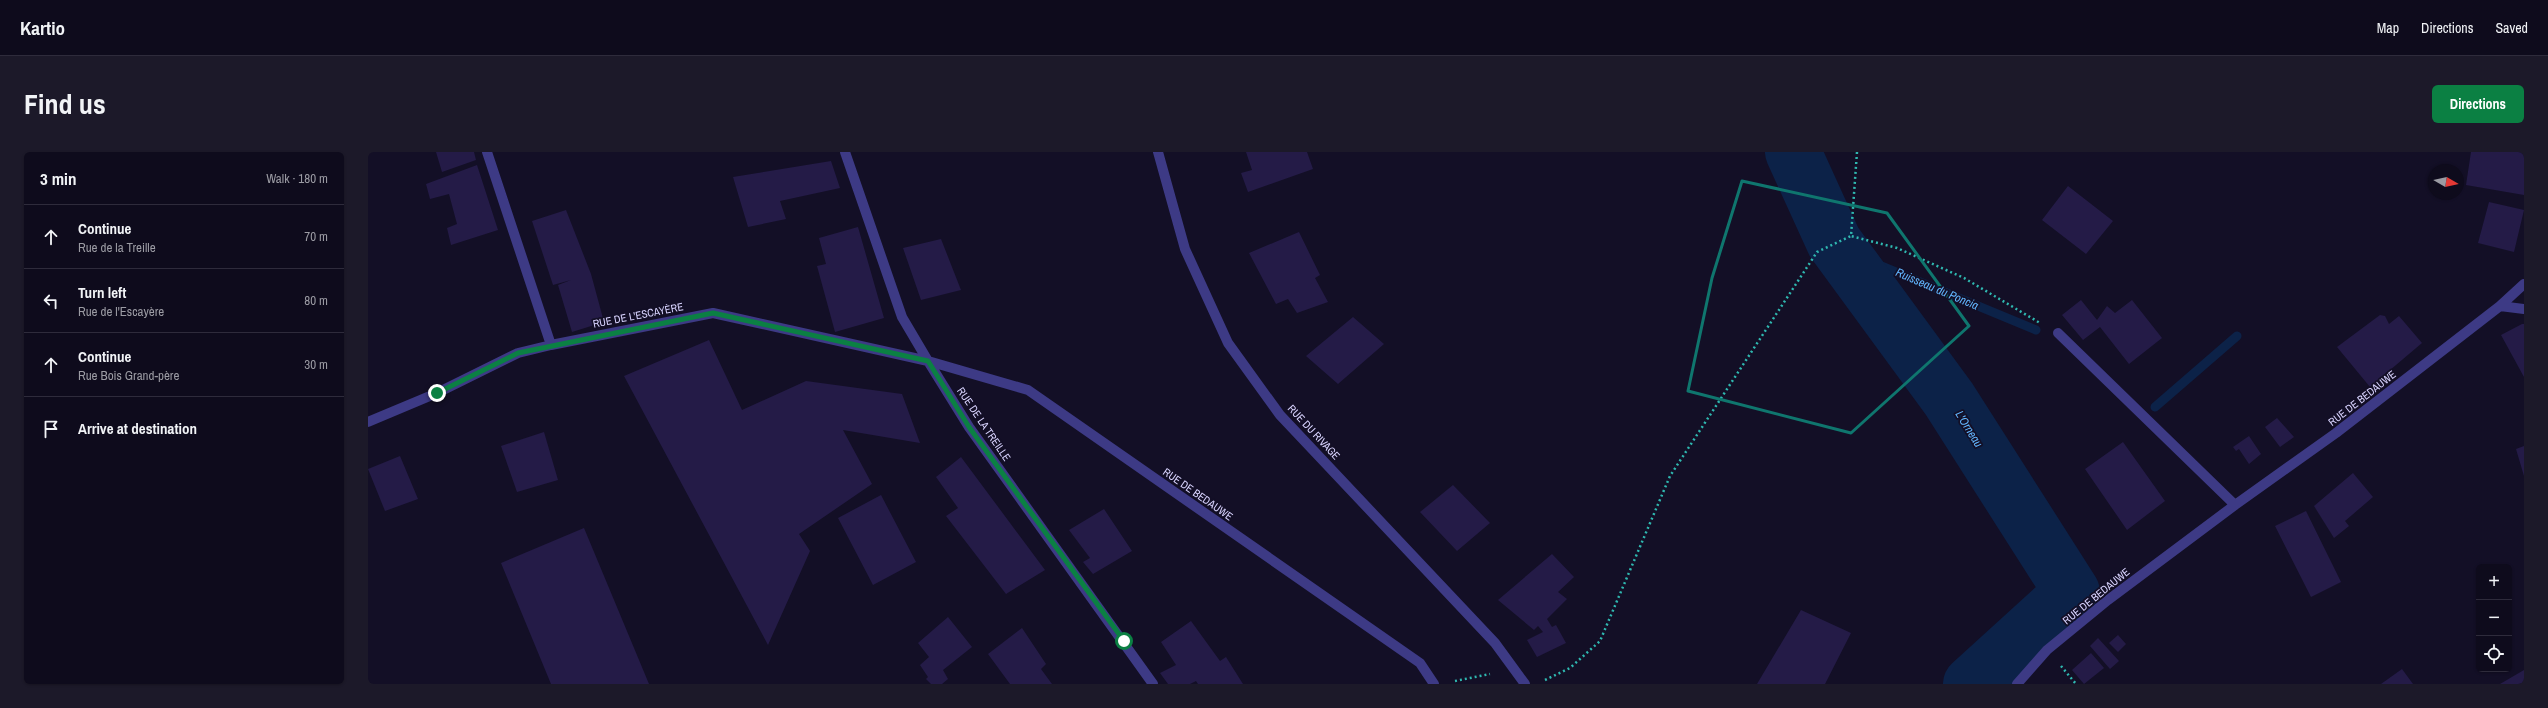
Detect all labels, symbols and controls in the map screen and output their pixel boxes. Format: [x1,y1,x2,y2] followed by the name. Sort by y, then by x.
[20,15,65,41] text: Kartio
[2377,19,2399,37] text: Map
[2421,19,2473,37] text: Directions
[2495,19,2528,37] text: Saved
[24,85,106,123] text: Find us
[2432,85,2524,123] button: Directions
[2428,164,2464,200] north arrow
[40,167,76,190] text: 3 min
[266,170,328,187] text: Walk · 180 m
[78,218,131,239] text: Continue
[40,226,62,248] icon: ahead
[304,228,328,245] text: 70 m
[78,239,156,256] text: Rue de la Treille
[1893,264,1981,314] water label: Ruisseau du Poncia
[78,282,126,303] text: Turn left
[40,290,62,312] icon: left
[304,292,328,309] text: 80 m
[592,299,684,331] street label: RUE DE L'ESCAYÈRE
[78,303,164,320] text: Rue de l'Escayère
[78,346,131,367] text: Continue
[40,354,62,376] icon: ahead
[304,356,328,373] text: 30 m
[78,367,179,384] text: Rue Bois Grand-père
[2325,367,2399,429] street label: RUE DE BEDAUWE
[428,384,446,402] route end
[954,384,1014,464] street label: RUE DE LA TREILLE
[1285,401,1343,463] street label: RUE DU RIVAGE
[1952,408,1987,451] water label: L'Orneau
[40,418,62,440] icon: arrive
[78,418,197,439] text: Arrive at destination
[1160,465,1236,523] street label: RUE DE BEDAUWE
[2476,564,2512,672] map controls
[2476,564,2512,600] button: +
[2060,565,2132,627] street label: RUE DE BEDAUWE
[2476,600,2512,636] button: −
[1115,632,1133,650] route start
[2476,636,2512,672] button: locate

